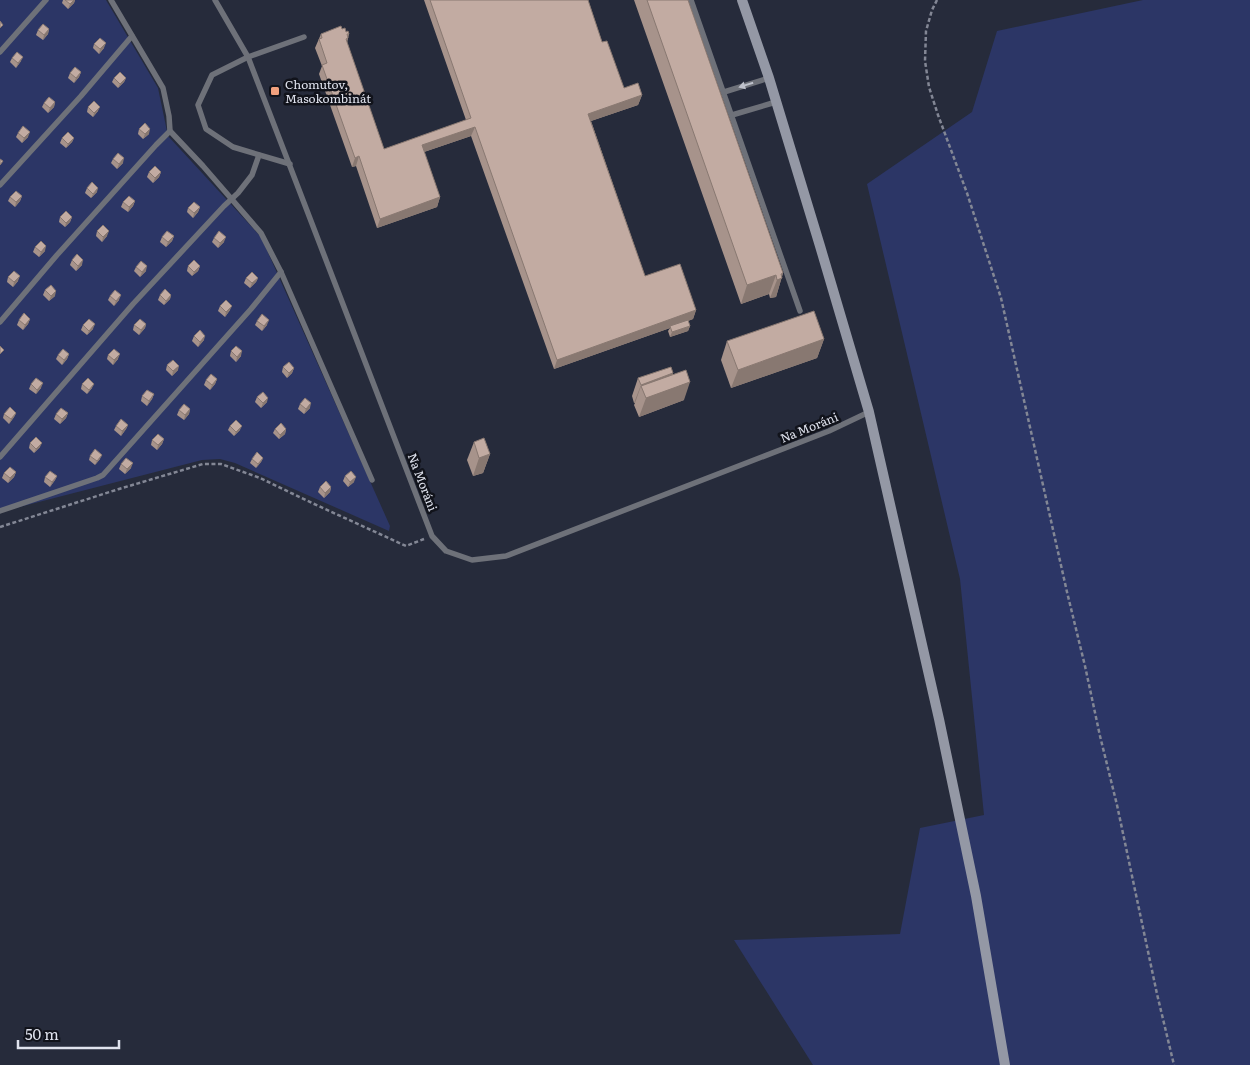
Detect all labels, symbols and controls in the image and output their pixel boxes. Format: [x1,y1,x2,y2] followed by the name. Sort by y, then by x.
[285,75,371,107] place label: Chomutov, Masokombinát
[739,82,754,90] one-way arrow
[269,85,281,97] marker: Chomutov, Masokombinát
[777,407,841,447] street label: Na Moráni
[404,450,442,514] street label: Na Moráni
[18,1018,119,1050] scale bar
[25,1022,59,1045] text: 50 m

